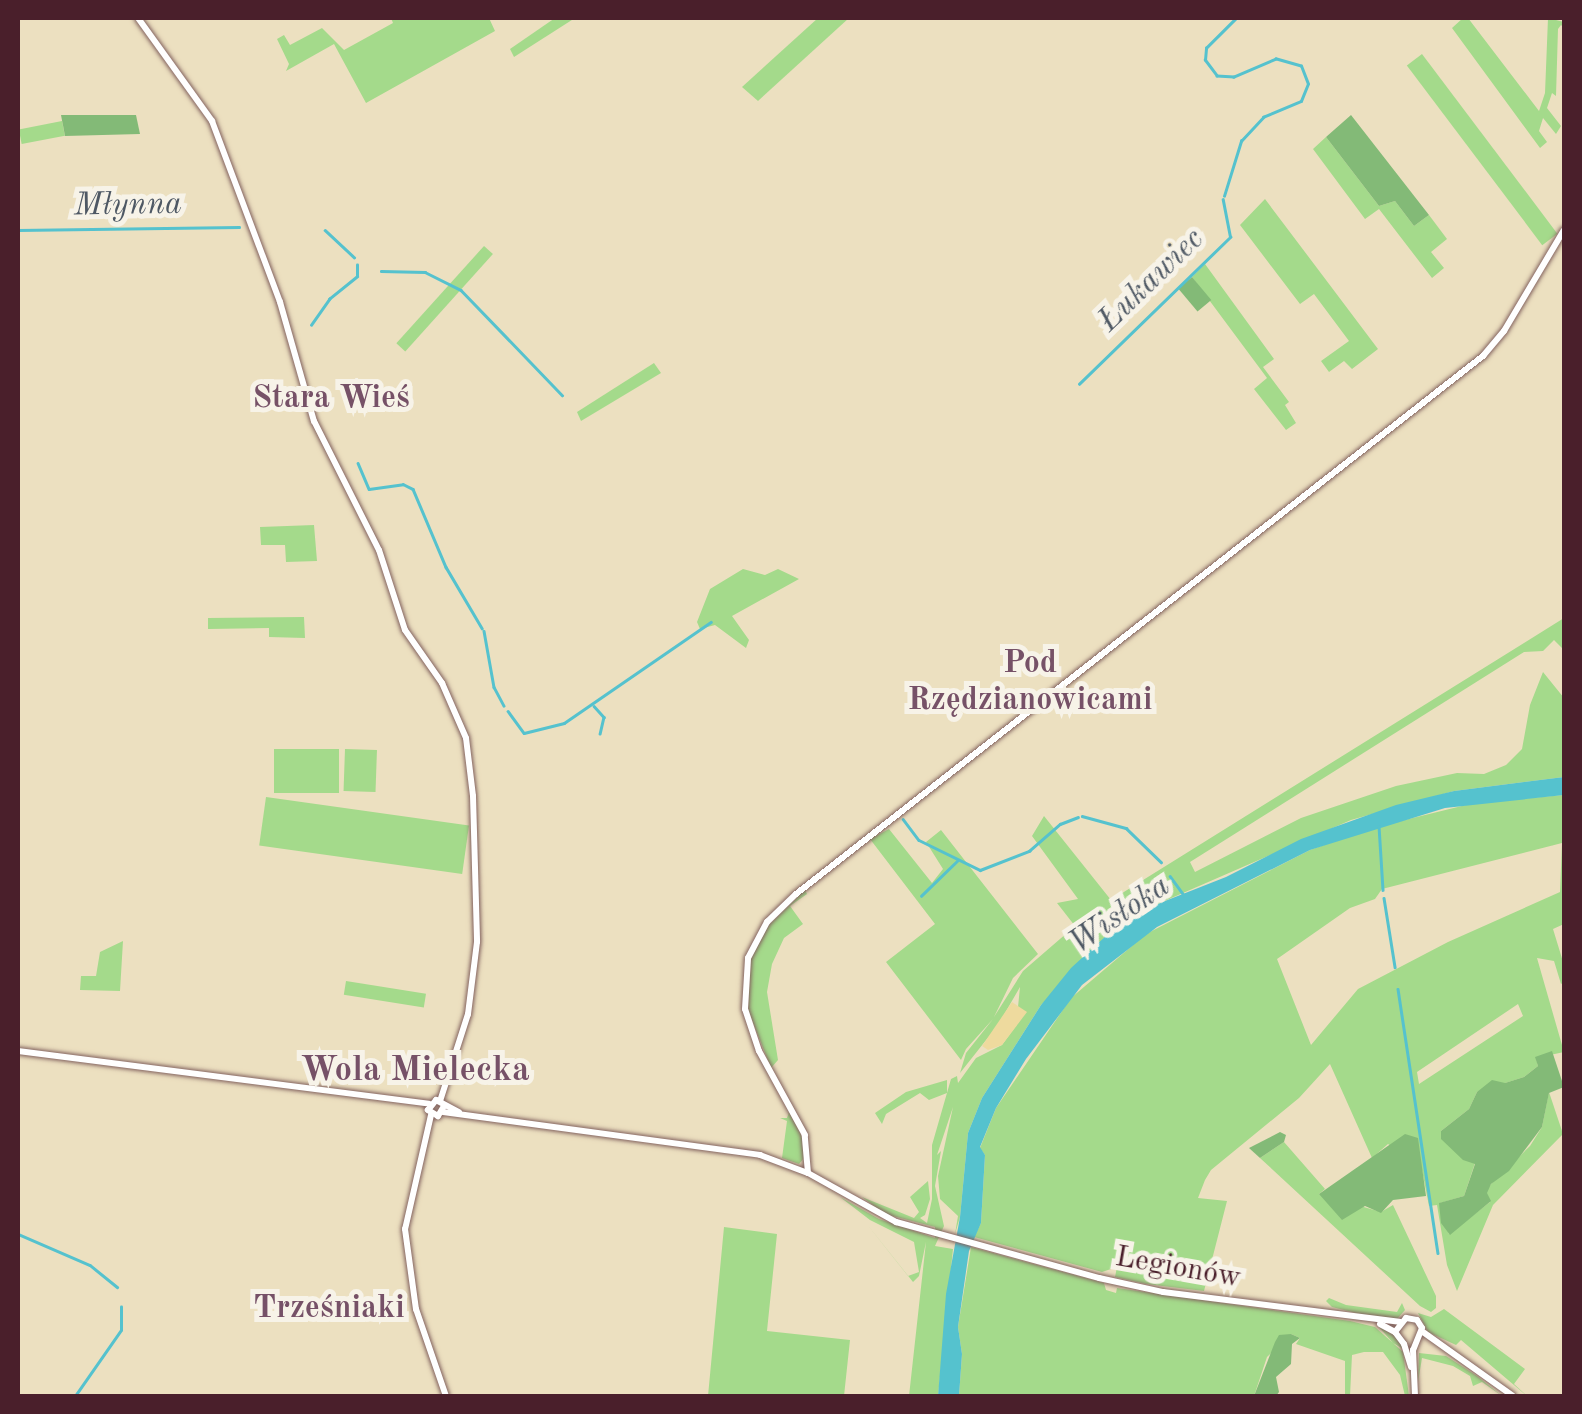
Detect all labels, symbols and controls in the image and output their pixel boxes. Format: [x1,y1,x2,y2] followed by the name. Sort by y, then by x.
[74,186,182,226] water label: Młynna
[1091,221,1213,341] water label: Łukawiec
[252,380,410,418] district label: Stara Wieś
[908,646,1152,721] district label: Pod Rzędzianowicami
[1062,868,1178,964] water label: Wisłoka
[300,1050,530,1092] district label: Wola Mielecka
[1112,1239,1244,1297] street label: Legionów
[253,1290,405,1328] district label: Trześniaki

